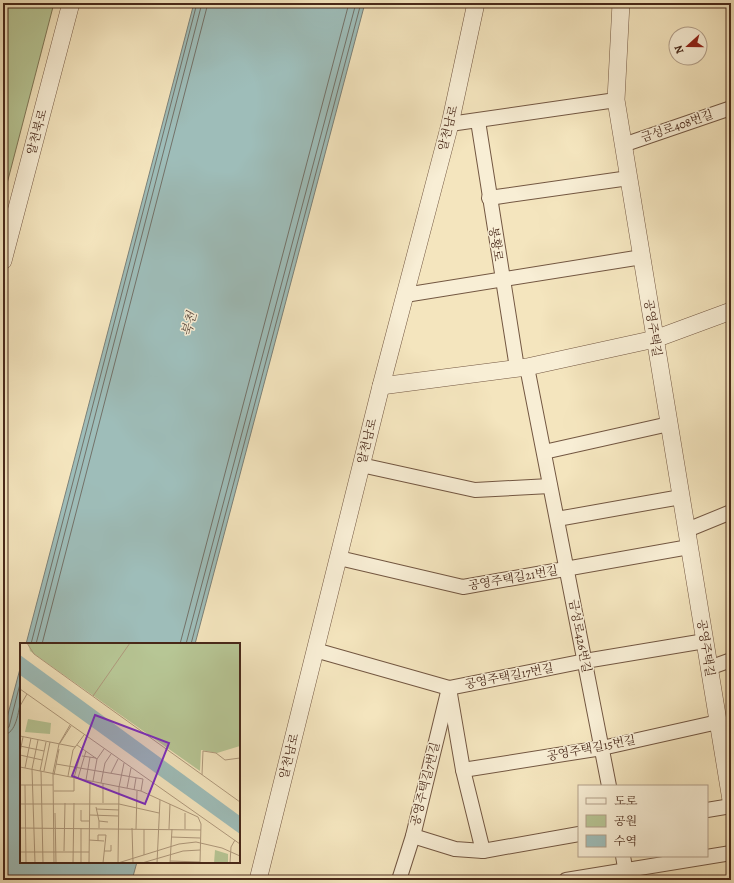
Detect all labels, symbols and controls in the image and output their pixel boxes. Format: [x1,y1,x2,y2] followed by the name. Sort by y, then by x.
[668,26,708,66] north arrow
[671,43,688,56] text: N
[435,103,461,152] street label: 알천남로
[639,106,715,146] street label: 금성로408번길
[23,107,51,156] street label: 알천북로
[485,226,507,263] street label: 봉황로
[641,298,665,358] street label: 공영주택길
[178,308,201,338] water label: 북천
[354,416,380,465] street label: 알천남로
[467,562,559,594] street label: 공영주택길21번길
[565,598,595,674] street label: 금성로426번길
[694,618,718,678] street label: 공영주택길
[20,643,240,863] inset map
[463,660,555,692] street label: 공영주택길17번길
[276,731,302,780] street label: 알천남로
[545,732,637,764] street label: 공영주택길15번길
[407,740,443,828] street label: 공영주택길7번길
[578,785,708,857] legend
[614,793,638,809] text: 도로
[614,813,637,829] text: 공원
[614,833,637,849] text: 수역

